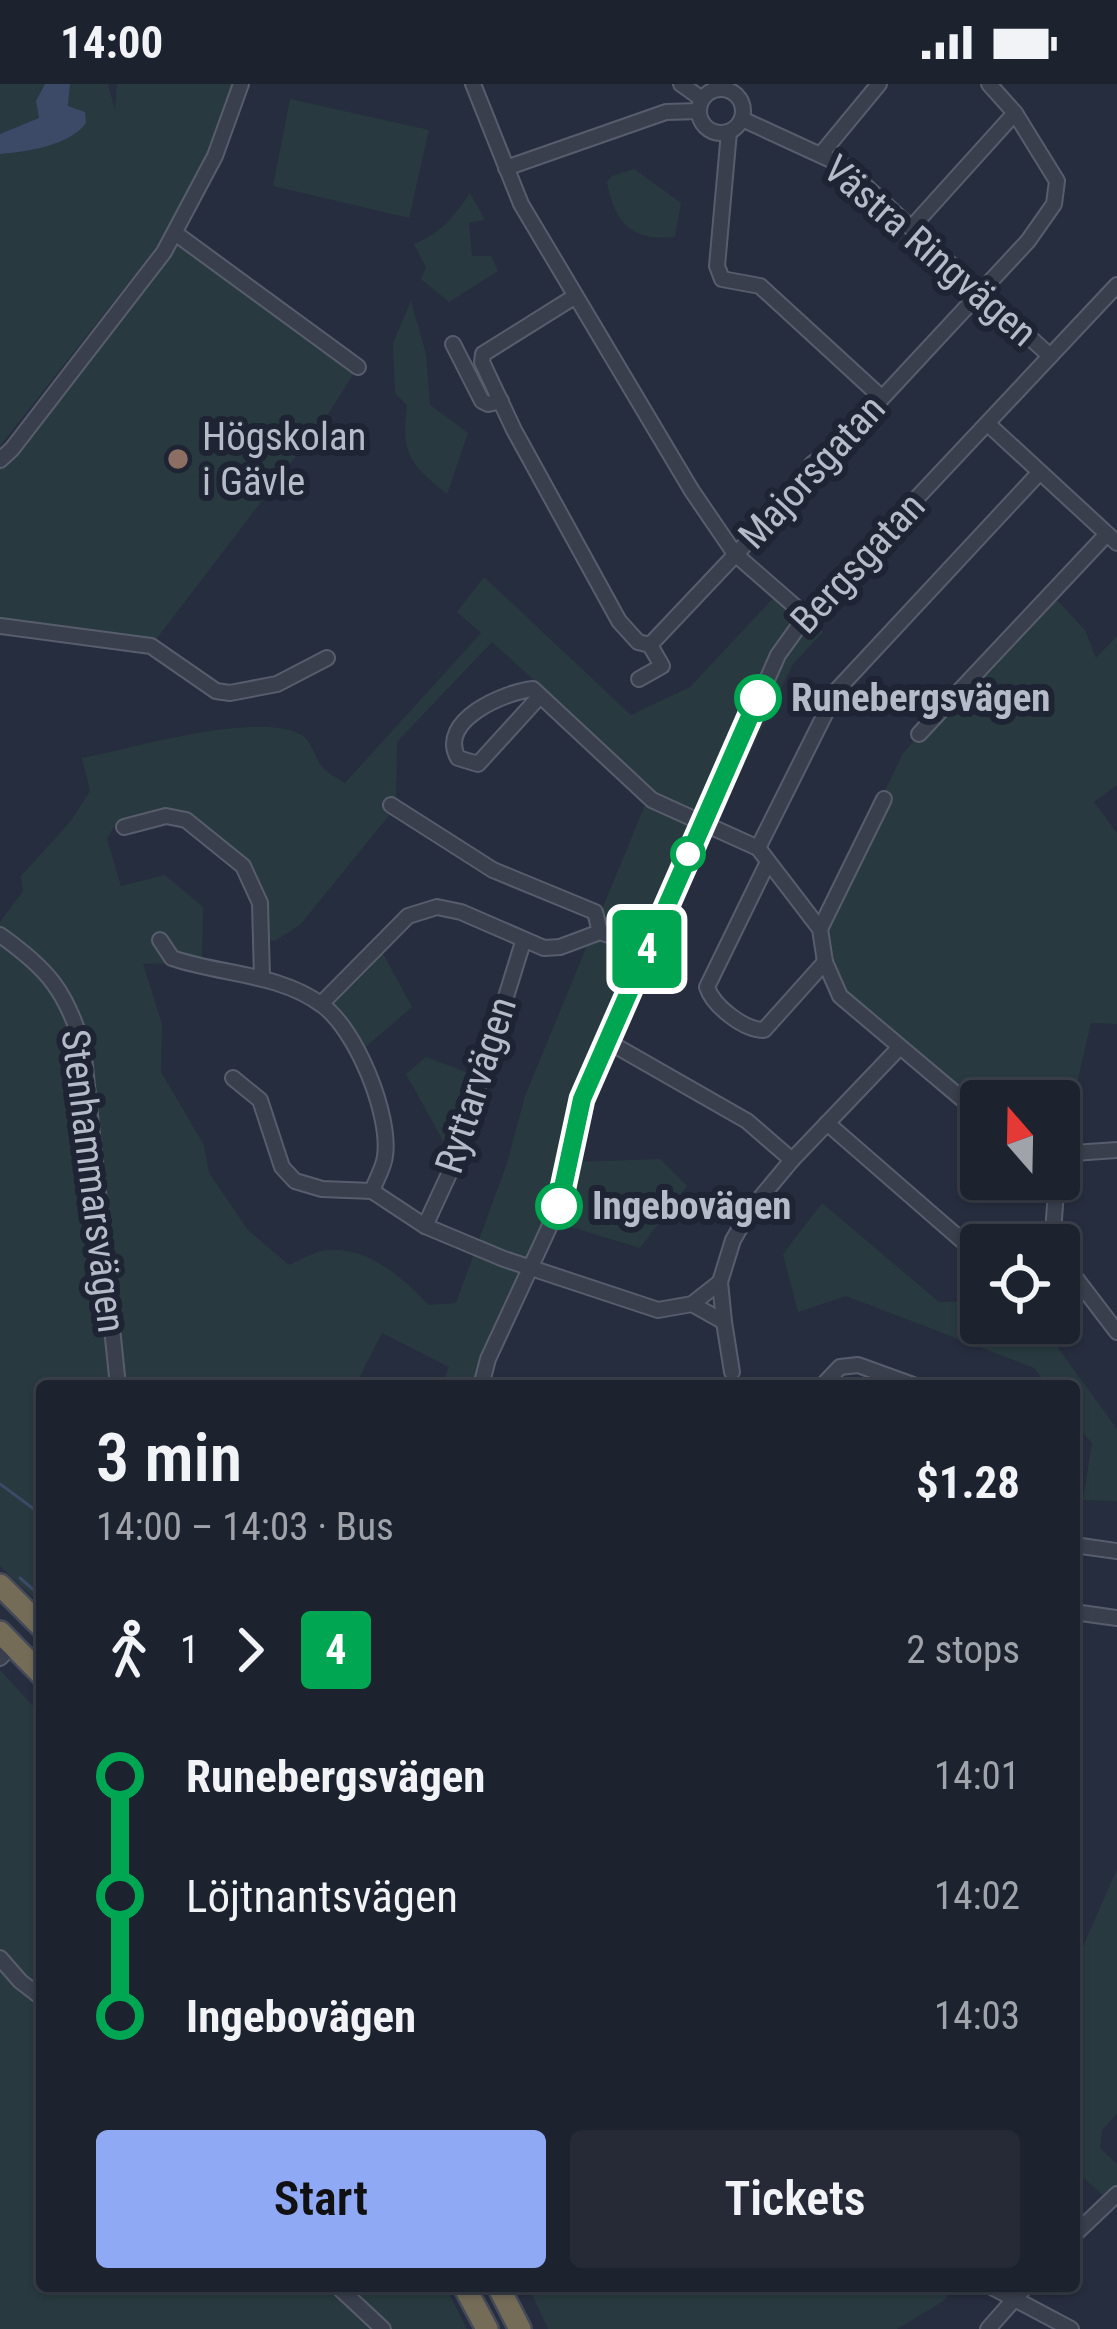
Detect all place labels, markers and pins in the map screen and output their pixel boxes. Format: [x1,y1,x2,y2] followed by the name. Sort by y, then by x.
[202,414,366,505] place label: Högskolan i Gävle
[165,446,191,472] marker: Högskolan i Gävle
[791,675,1051,721] place label: Runebergsvägen
[736,676,780,720] marker: Runebergsvägen
[672,838,704,870] unlabelled marker
[592,1183,792,1229] place label: Ingebovägen
[537,1184,581,1228] marker: Ingebovägen

